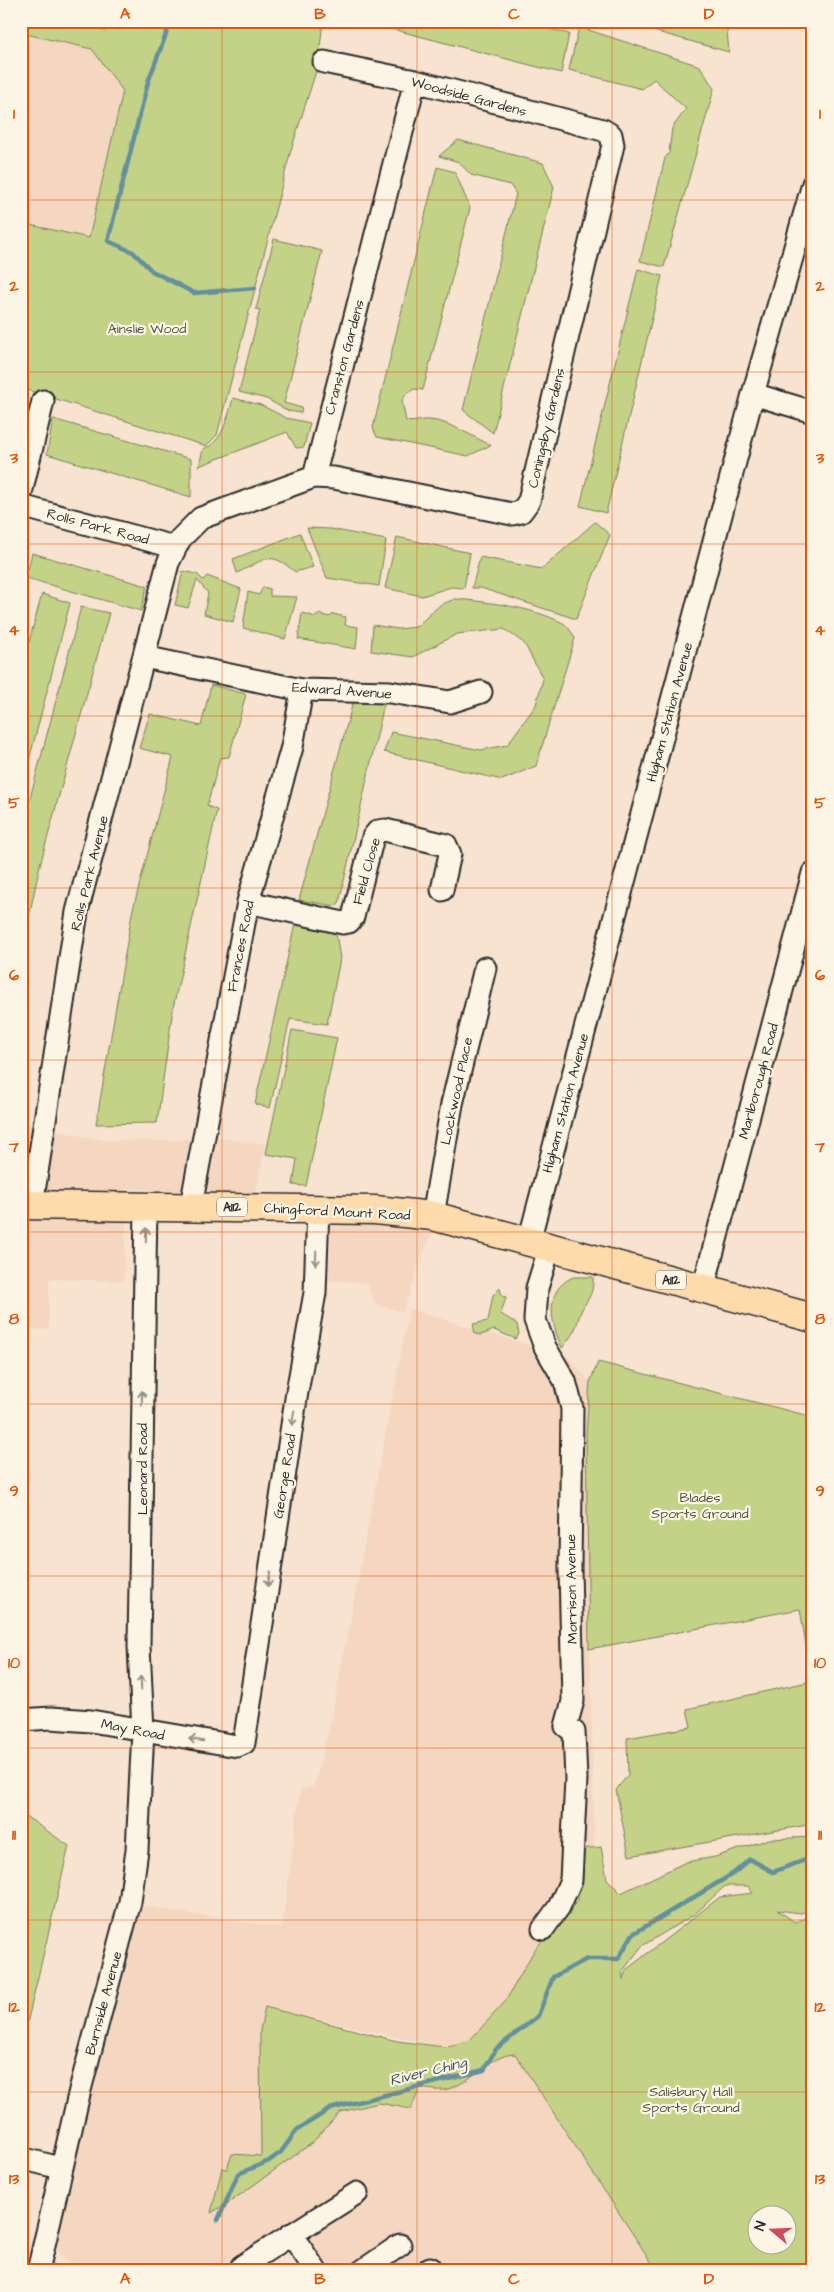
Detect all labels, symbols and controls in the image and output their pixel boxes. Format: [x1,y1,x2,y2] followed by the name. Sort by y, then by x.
[120,3,131,25] text: A
[314,3,326,25] text: B
[508,3,520,25] text: C
[704,3,715,25] text: D
[409,72,529,122] street label: Woodside Gardens
[13,103,16,125] text: 1
[819,103,822,125] text: 1
[8,275,19,297] text: 2
[814,275,825,297] text: 2
[320,298,370,417] street label: Cranston Gardens
[108,319,186,339] park label: Ainslie Wood
[523,366,571,490] street label: Coningsby Gardens
[9,447,19,469] text: 3
[815,447,825,469] text: 3
[44,504,151,550] street label: Rolls Park Road
[9,619,20,641] text: 4
[815,619,826,641] text: 4
[642,640,698,784] street label: Higham Station Avenue
[291,678,393,704] street label: Edward Avenue
[8,792,20,814] text: 5
[814,792,826,814] text: 5
[66,813,114,933] street label: Rolls Park Avenue
[348,835,386,907] street label: Field Close
[222,899,260,994] street label: Frances Road
[9,964,19,986] text: 6
[815,964,825,986] text: 6
[734,1021,784,1141] street label: Marlborough Road
[538,1031,594,1175] street label: Higham Station Avenue
[436,1035,478,1147] street label: Lockwood Place
[8,1136,19,1158] text: 7
[814,1136,825,1158] text: 7
[217,1198,247,1216] road number: A112
[263,1198,411,1226] street label: Chingford Mount Road
[141,1228,150,1244] one-way arrow
[312,1249,321,1265] one-way arrow
[656,1270,686,1290] road number: A112
[9,1308,20,1330] text: 8
[815,1308,826,1330] text: 8
[137,1390,147,1406] one-way arrow
[288,1410,298,1426] one-way arrow
[133,1423,153,1515] street label: Leonard Road
[268,1432,302,1520] street label: George Road
[9,1480,19,1502] text: 9
[815,1480,825,1502] text: 9
[651,1488,749,1524] park label: Blades Sports Ground
[561,1533,583,1644] street label: Morrison Avenue
[263,1571,273,1587] one-way arrow
[8,1652,20,1674] text: 10
[814,1652,826,1674] text: 10
[136,1675,145,1691] one-way arrow
[99,1714,166,1746] street label: May Road
[188,1734,204,1744] one-way arrow
[12,1824,17,1846] text: 11
[818,1824,823,1846] text: 11
[80,1949,128,2057] street label: Burnside Avenue
[8,1996,20,2018] text: 12
[814,1996,826,2018] text: 12
[387,2051,470,2092] water label: River Ching
[642,2082,740,2118] park label: Salisbury Hall Sports Ground
[9,2168,20,2190] text: 13
[815,2168,826,2190] text: 13
[746,2204,796,2254] north arrow
[750,2218,772,2234] text: N
[120,2268,131,2290] text: A
[314,2268,326,2290] text: B
[508,2268,520,2290] text: C
[704,2268,715,2290] text: D

